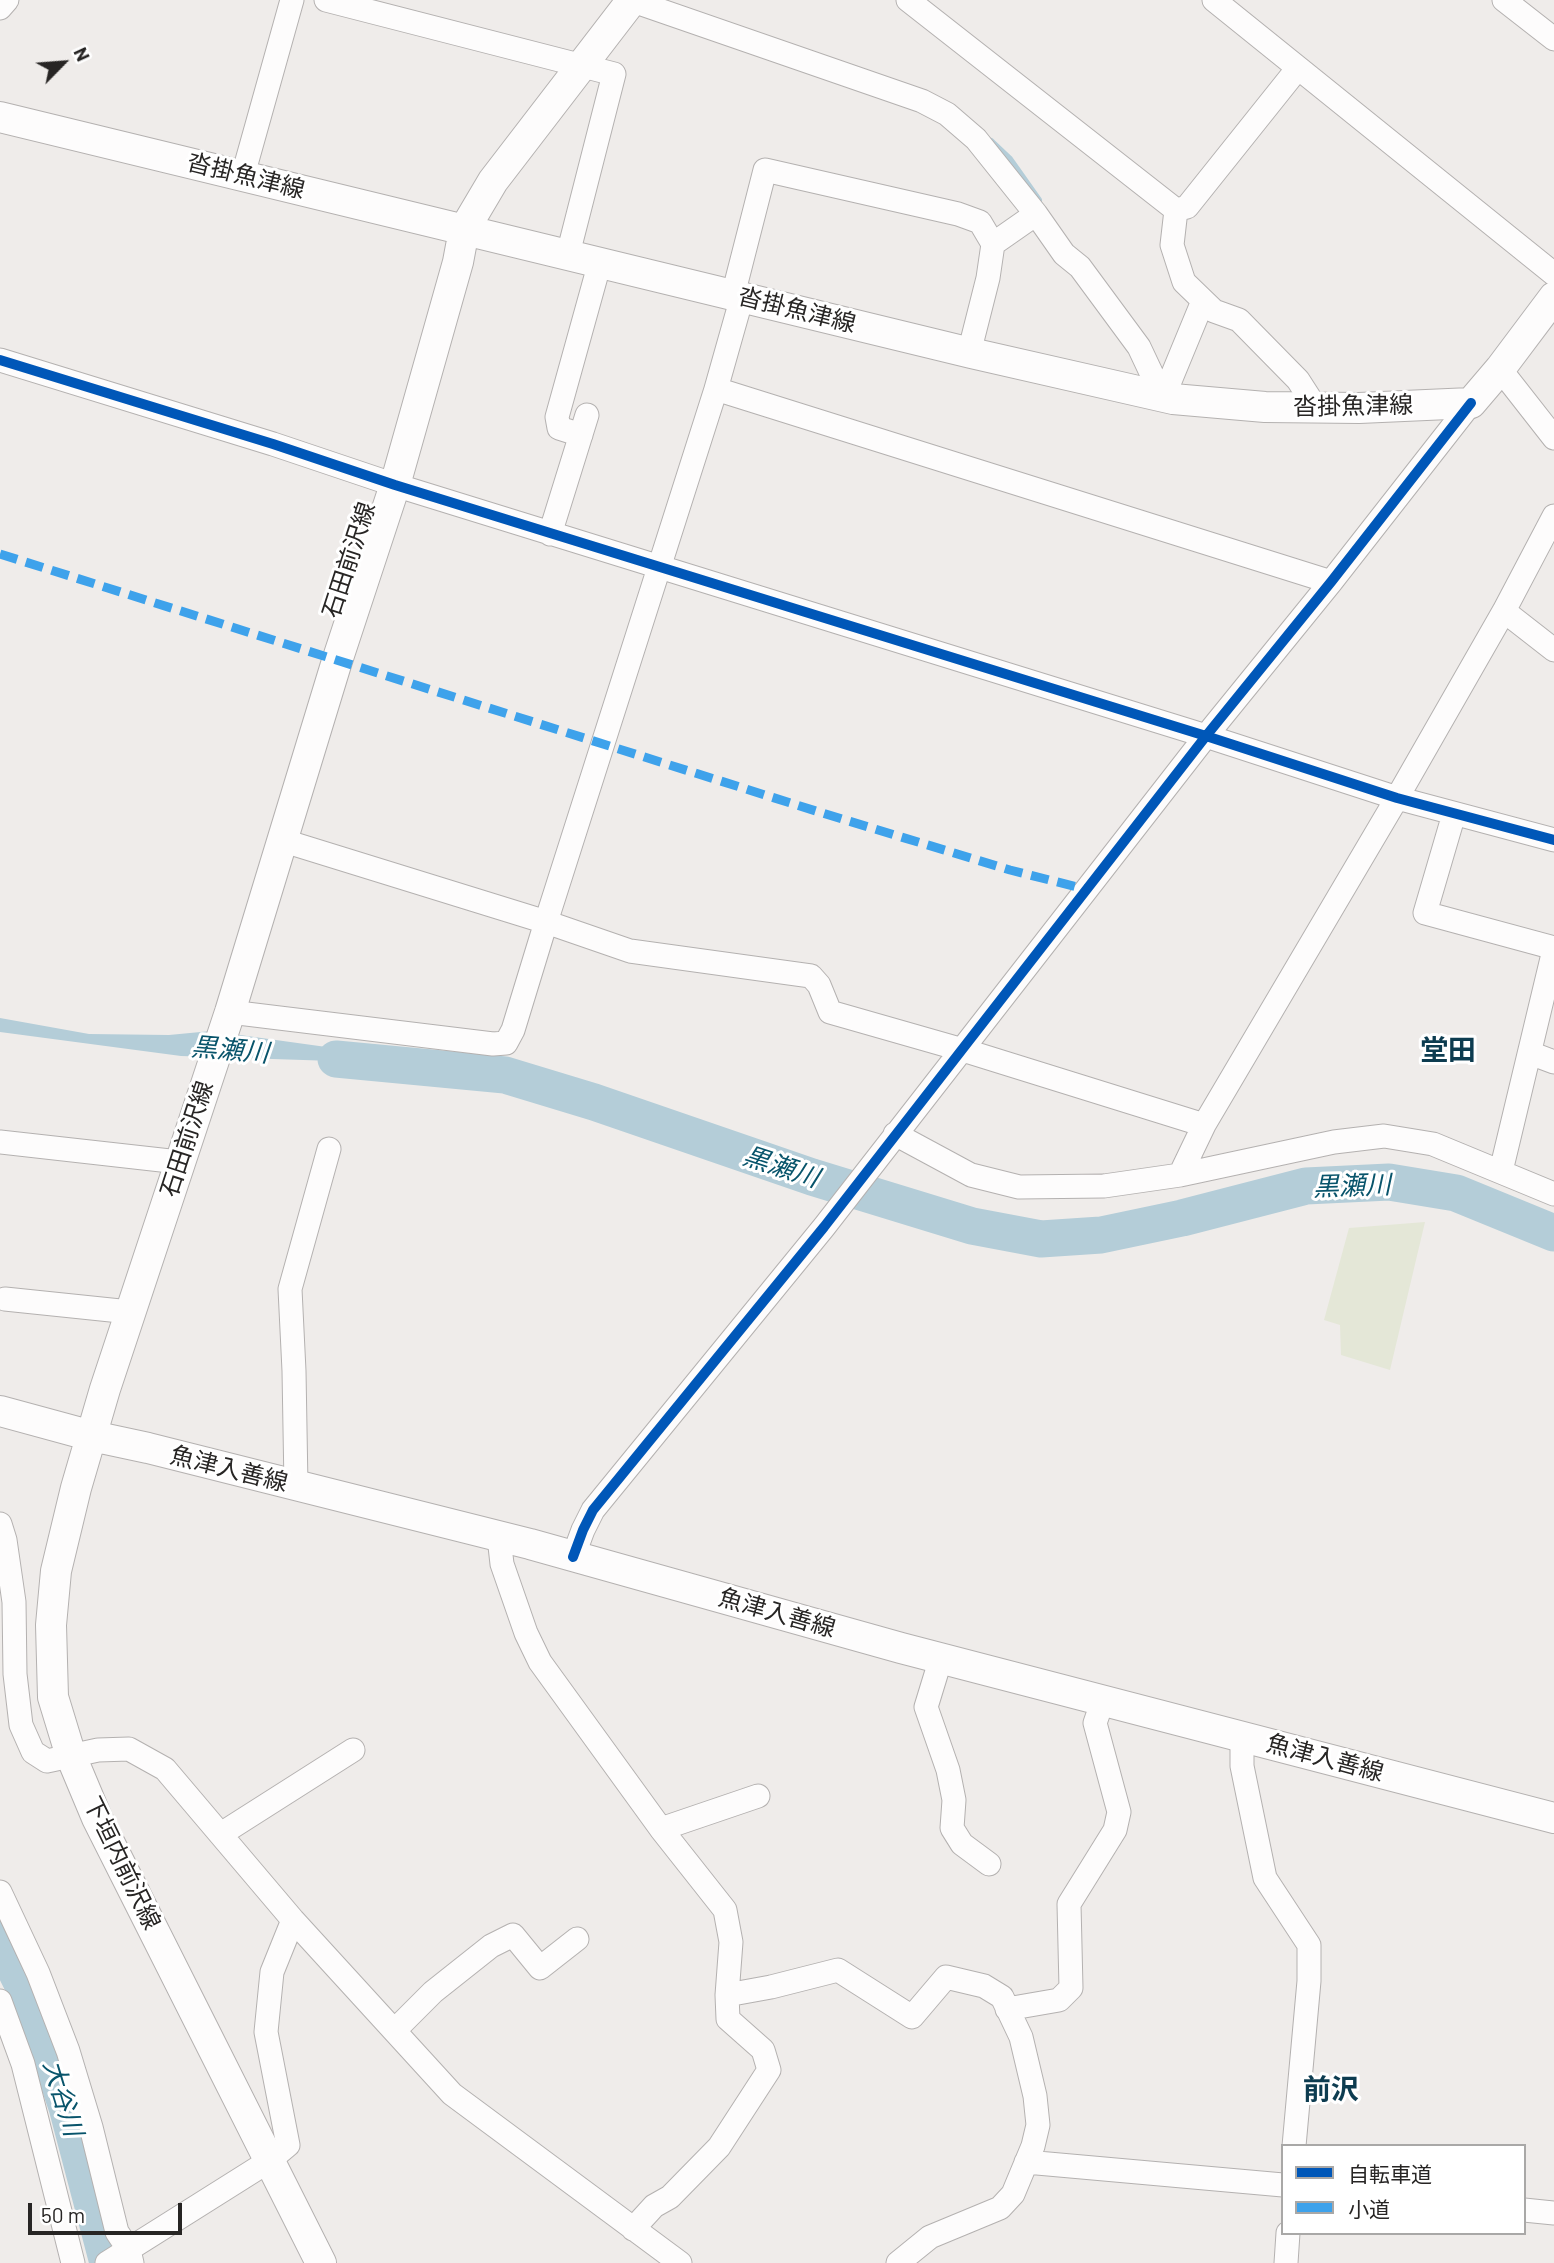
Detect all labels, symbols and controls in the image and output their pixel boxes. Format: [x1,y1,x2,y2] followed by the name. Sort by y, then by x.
[28,28,98,98] north arrow
[69,43,96,64] text: N
[184,148,308,204] street label: 沓掛魚津線
[735,282,859,338] street label: 沓掛魚津線
[1293,391,1413,421] street label: 沓掛魚津線
[317,498,381,622] street label: 石田前沢線
[190,1031,270,1069] water label: 黒瀬川
[1420,1034,1476,1068] district label: 堂田
[155,1077,219,1201] street label: 石田前沢線
[739,1140,823,1194] water label: 黒瀬川
[1312,1169,1392,1203] water label: 黒瀬川
[167,1441,291,1497] street label: 魚津入善線
[715,1583,839,1643] street label: 魚津入善線
[1263,1729,1387,1787] street label: 魚津入善線
[77,1792,167,1934] street label: 下垣内前沢線
[37,2056,89,2140] water label: 大谷川
[1303,2073,1359,2107] district label: 前沢
[1281,2144,1526,2235] legend
[1348,2161,1432,2186] text: 自転車道
[32,2190,186,2234] scale bar
[1348,2196,1390,2221] text: 小道
[41,2202,85,2227] text: 50 m

